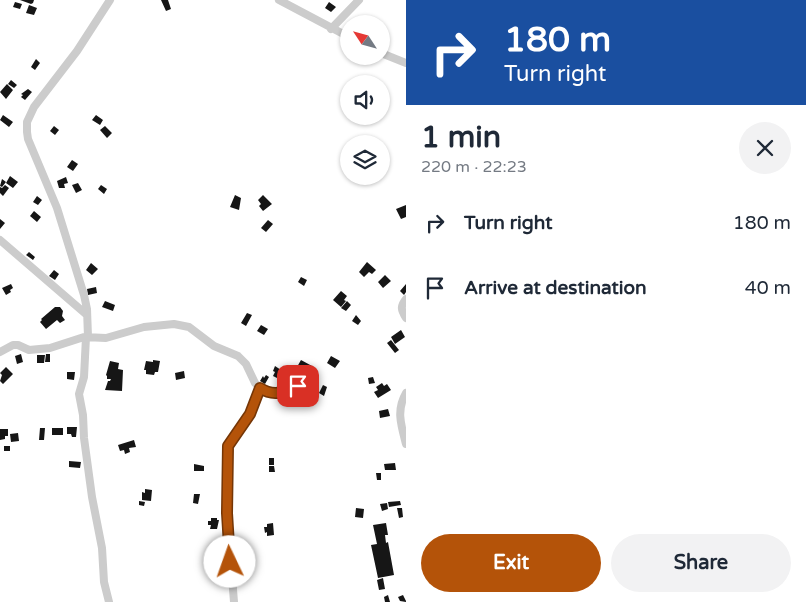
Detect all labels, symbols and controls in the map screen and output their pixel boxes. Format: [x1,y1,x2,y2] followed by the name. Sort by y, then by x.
[340,15,390,65] north arrow
[340,15,390,185] map controls
[504,19,611,61] text: 180 m
[421,20,486,85] icon: right
[504,61,606,87] text: Turn right
[340,75,390,125] button: sound
[421,119,501,156] text: 1 min
[739,122,791,174] button: close
[340,135,390,185] button: layers
[421,157,527,177] text: 220 m · 22:23
[421,209,449,237] icon: right
[464,212,552,234] text: Turn right
[733,212,791,234] text: 180 m
[421,274,449,302] icon: arrive
[464,277,647,299] text: Arrive at destination
[745,277,791,299] text: 40 m
[277,365,319,407] pin
[284,372,312,400] icon: arrive
[421,534,601,592] button: Exit
[611,534,791,592] button: Share
[203,535,255,587] position arrow

